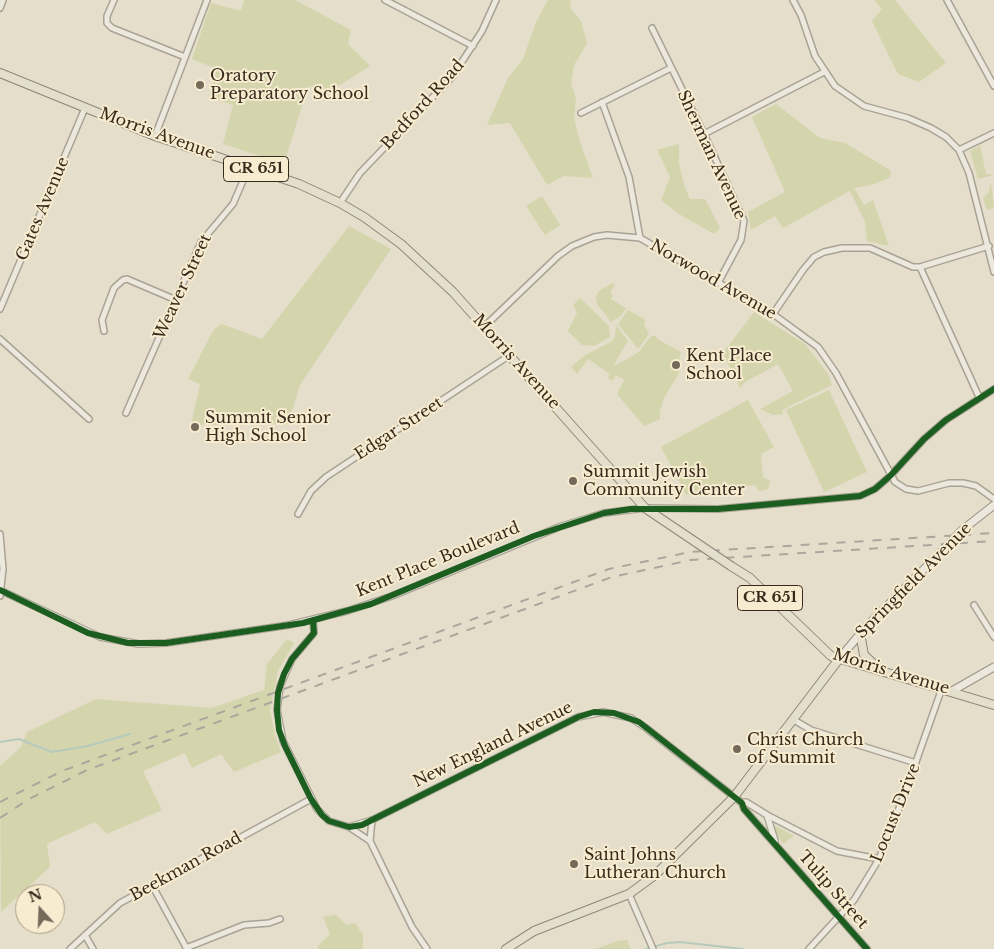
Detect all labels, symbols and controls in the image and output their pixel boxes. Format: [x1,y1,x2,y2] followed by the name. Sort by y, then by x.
[378,56,468,154] street label: Bedford Road
[210,66,369,104] place label: Oratory Preparatory School
[194,79,206,91] marker: Oratory Preparatory School
[673,87,749,223] street label: Sherman Avenue
[97,104,217,164] street label: Morris Avenue
[13,154,73,264] street label: Gates Avenue
[224,156,288,182] road number: CR 651
[150,231,216,343] street label: Weaver Street
[646,236,780,324] street label: Norwood Avenue
[468,311,564,413] street label: Morris Avenue
[686,346,772,384] place label: Kent Place School
[670,359,682,371] marker: Kent Place School
[351,393,447,465] street label: Edgar Street
[205,408,331,446] place label: Summit Senior High School
[189,421,201,433] marker: Summit Senior High School
[583,462,745,500] place label: Summit Jewish Community Center
[567,475,579,487] marker: Summit Jewish Community Center
[353,518,523,602] street label: Kent Place Boulevard
[852,519,976,643] street label: Springfield Avenue
[738,586,802,610] road number: CR 651
[830,645,952,699] street label: Morris Avenue
[410,698,576,792] street label: New England Avenue
[747,730,863,768] place label: Christ Church of Summit
[731,743,743,755] marker: Christ Church of Summit
[867,761,925,865] street label: Locust Drive
[127,828,245,906] street label: Beekman Road
[584,845,726,883] place label: Saint Johns Lutheran Church
[794,847,872,933] street label: Tulip Street
[568,858,580,870] marker: Saint Johns Lutheran Church
[15,884,65,934] north arrow
[26,885,44,907] text: N

